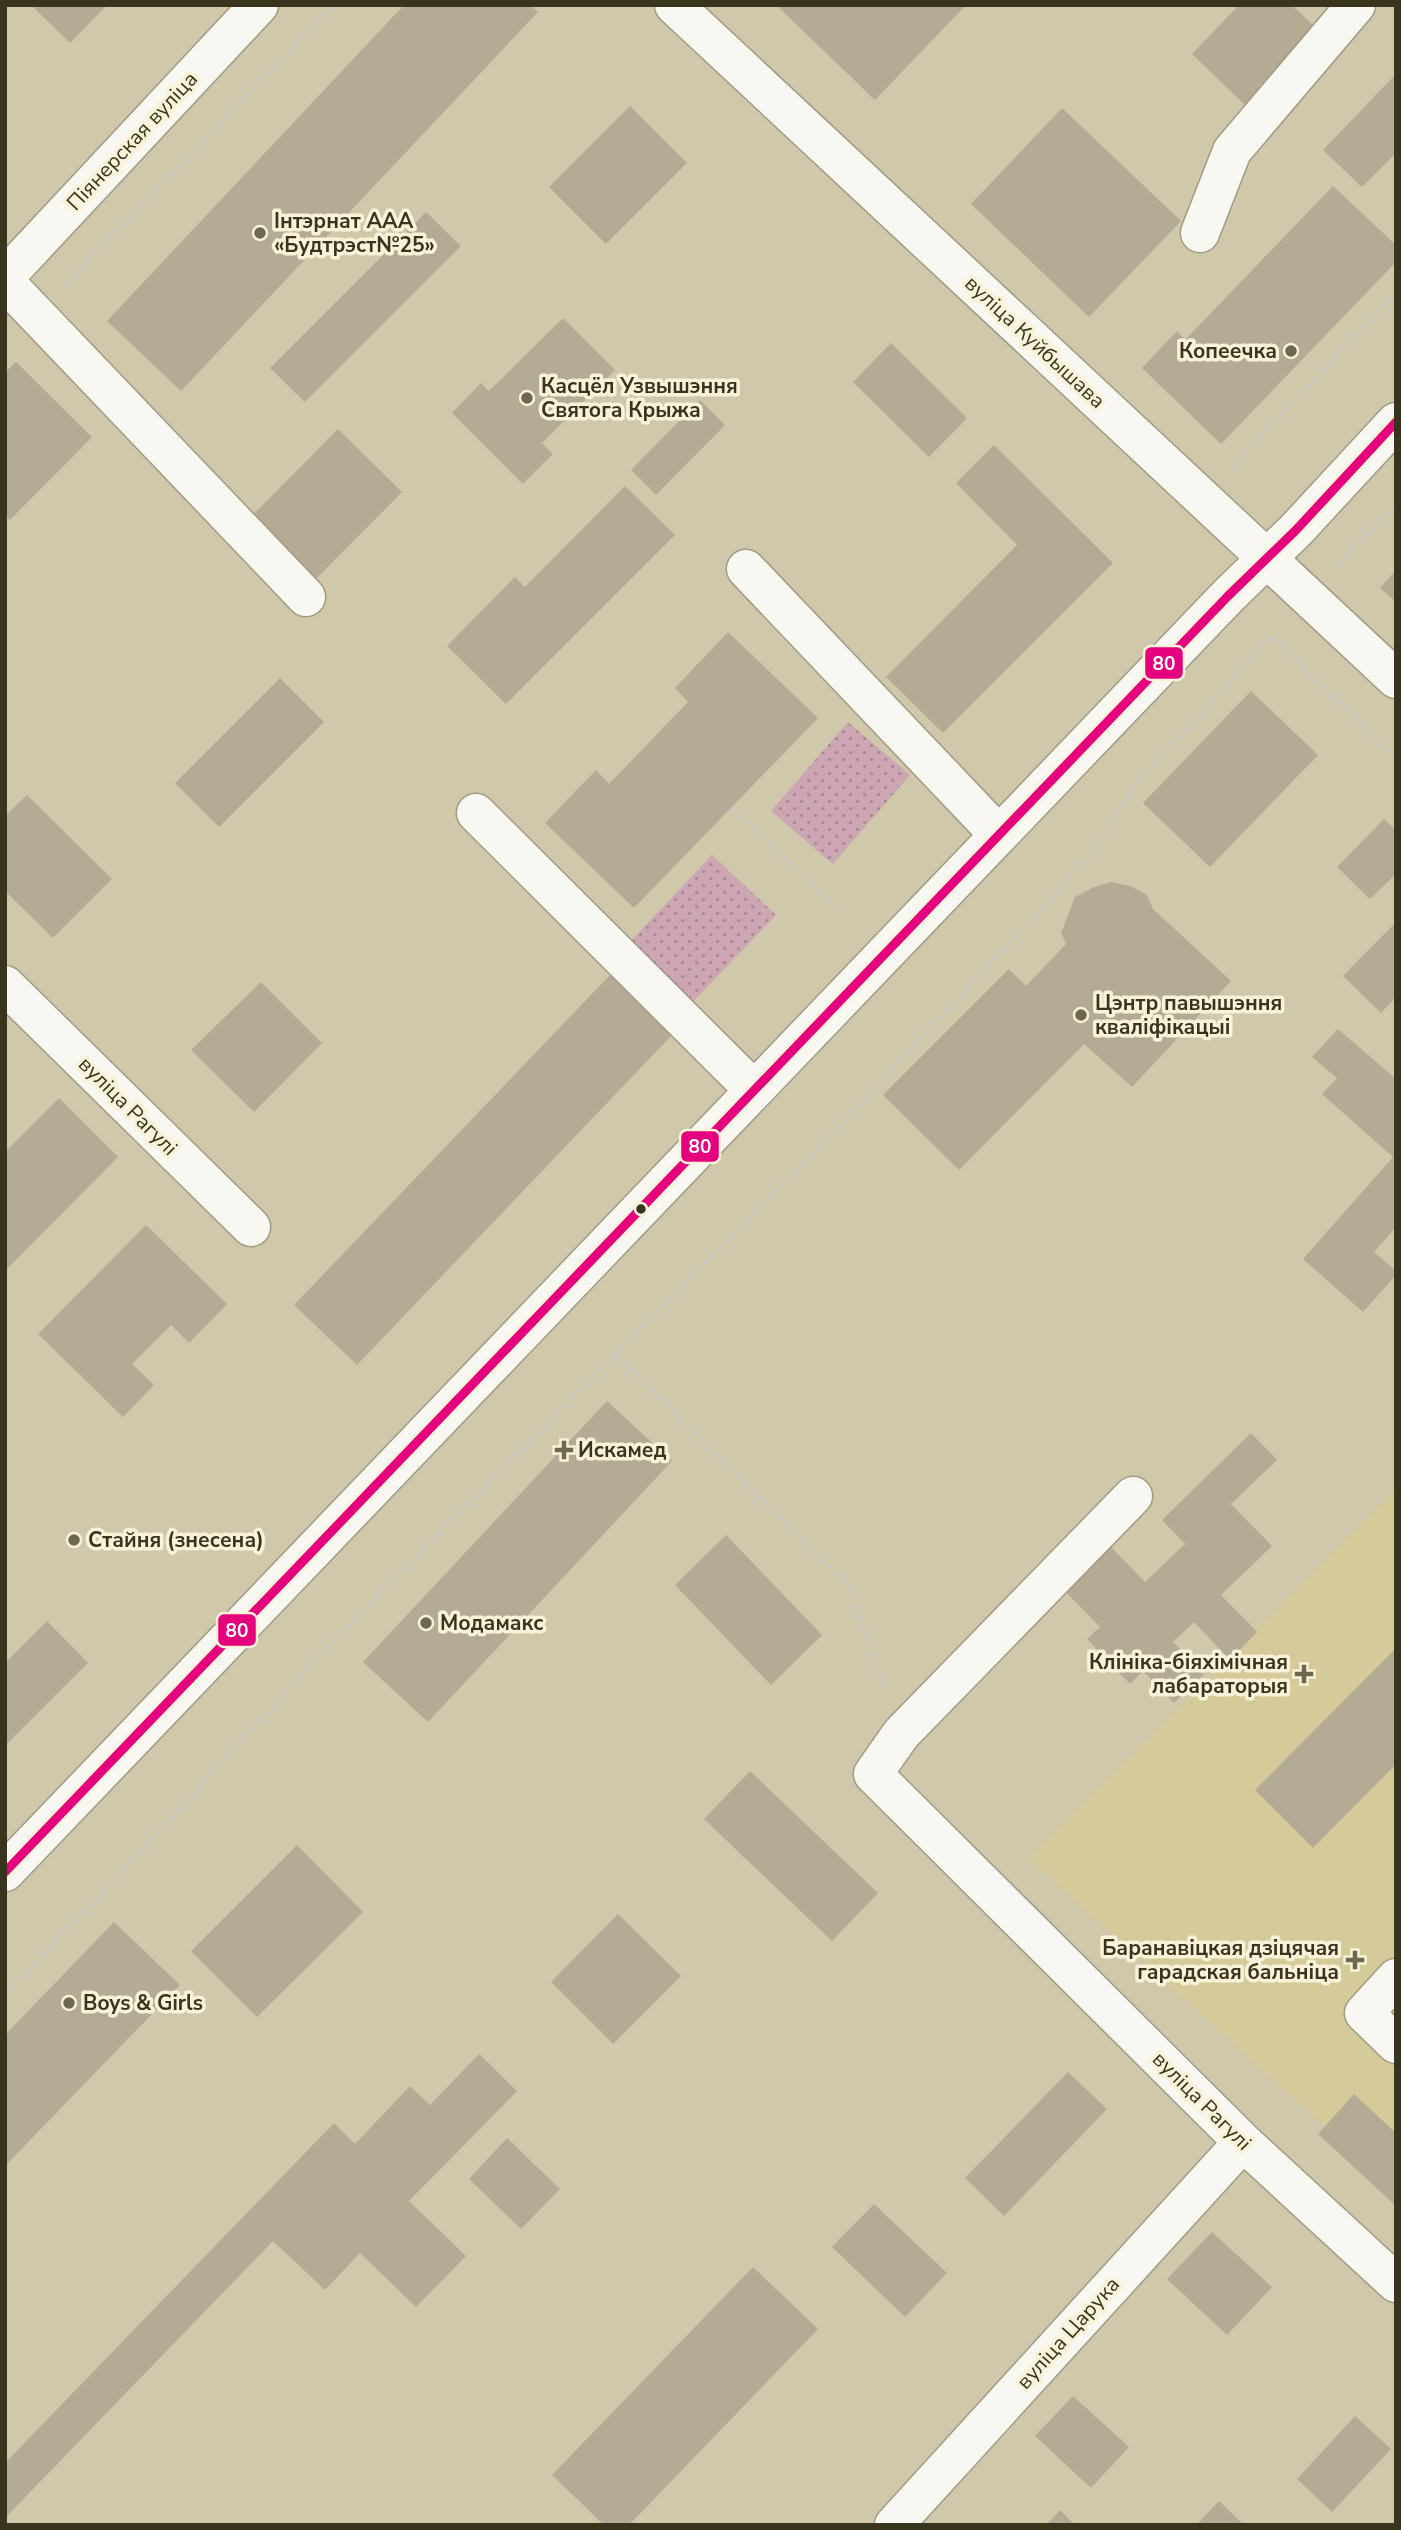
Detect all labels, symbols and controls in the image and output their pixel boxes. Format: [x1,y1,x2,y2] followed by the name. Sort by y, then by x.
[60,66,204,216] street label: Піянерская вуліца
[274,207,435,259] place label: Інтэрнат ААА «Будтрэст№25»
[252,225,268,241] marker: Інтэрнат ААА «Будтрэст№25»
[959,269,1111,415] street label: вуліца Куйбышава
[1179,337,1277,365] place label: Копеечка
[1283,343,1299,359] marker: Копеечка
[541,372,738,424] place label: Касцёл Узвышэння Святога Крыжа
[519,390,535,406] marker: Касцёл Узвышэння Святога Крыжа
[1144,646,1184,680] line badge: 80
[1153,651,1175,677] text: 80
[1095,989,1282,1041] place label: Цэнтр павышэння кваліфікацыі
[1073,1007,1089,1023] marker: Цэнтр павышэння кваліфікацыі
[72,1050,184,1162] street label: вуліца Рагулі
[680,1130,720,1163] line badge: 80
[689,1134,711,1160] text: 80
[634,1202,648,1216] unlabelled marker
[578,1436,666,1464] place label: Искамед
[556,1442,572,1458] marker: Искамед
[88,1526,264,1554] place label: Стайня (знесена)
[66,1532,82,1548] marker: Стайня (знесена)
[440,1609,544,1637] place label: Модамакс
[217,1613,257,1647] line badge: 80
[418,1615,434,1631] marker: Модамакс
[226,1618,248,1644] text: 80
[1089,1648,1288,1700] place label: Клініка-біяхімічная лабараторыя
[1294,1664,1314,1684] marker: Клініка-біяхімічная лабараторыя
[1102,1934,1339,1986] place label: Баранавіцкая дзіцячая гарадская бальніца
[1345,1950,1365,1970] marker: Баранавіцкая дзіцячая гарадская бальніца
[83,1989,203,2017] place label: Boys & Girls
[61,1995,77,2011] marker: Boys & Girls
[1146,2045,1258,2157] street label: вуліца Рагулі
[1010,2271,1126,2395] street label: вуліца Царука

